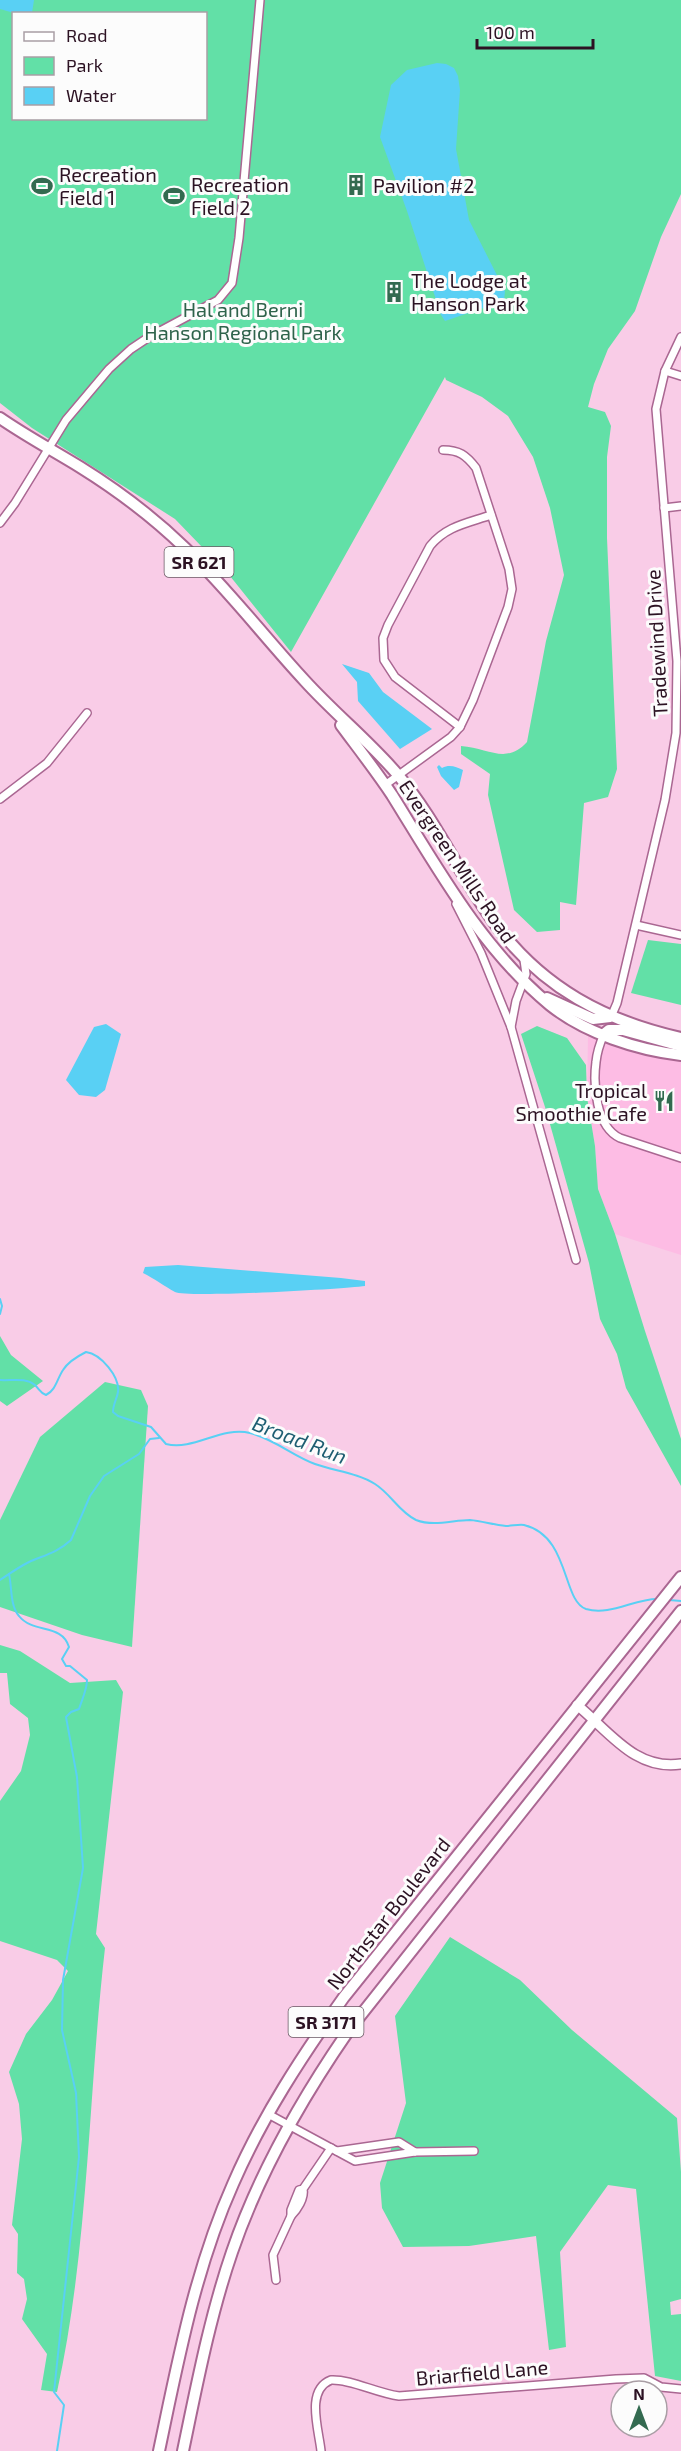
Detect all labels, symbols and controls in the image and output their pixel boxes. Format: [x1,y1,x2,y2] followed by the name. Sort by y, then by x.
[12,12,207,120] legend
[477,12,592,50] scale bar
[486,21,535,43] text: 100 m
[66,24,107,46] text: Road
[66,54,103,76] text: Park
[66,84,116,106] text: Water
[59,162,157,209] place label: Recreation Field 1
[191,172,289,219] place label: Recreation Field 2
[344,173,368,197] building icon: Pavilion #2
[373,173,475,197] place label: Pavilion #2
[30,174,54,198] sports icon: Recreation Field 1
[162,184,186,208] sports icon: Recreation Field 2
[411,268,528,315] place label: The Lodge at Hanson Park
[382,280,406,304] building icon: The Lodge at Hanson Park
[144,297,342,344] park label: Hal and Berni Hanson Regional Park
[164,547,234,577] road number: SR 621
[640,569,672,717] street label: Tradewind Drive
[394,775,522,947] street label: Evergreen Mills Road
[516,1078,647,1125] place label: Tropical Smoothie Cafe
[652,1089,676,1113] restaurant icon: Tropical Smoothie Cafe
[249,1410,351,1468] water label: Broad Run
[321,1832,455,1994] street label: Northstar Boulevard
[288,2007,364,2037] road number: SR 3171
[415,2354,549,2390] street label: Briarfield Lane
[609,2379,669,2439] north arrow
[633,2384,645,2403] text: N

